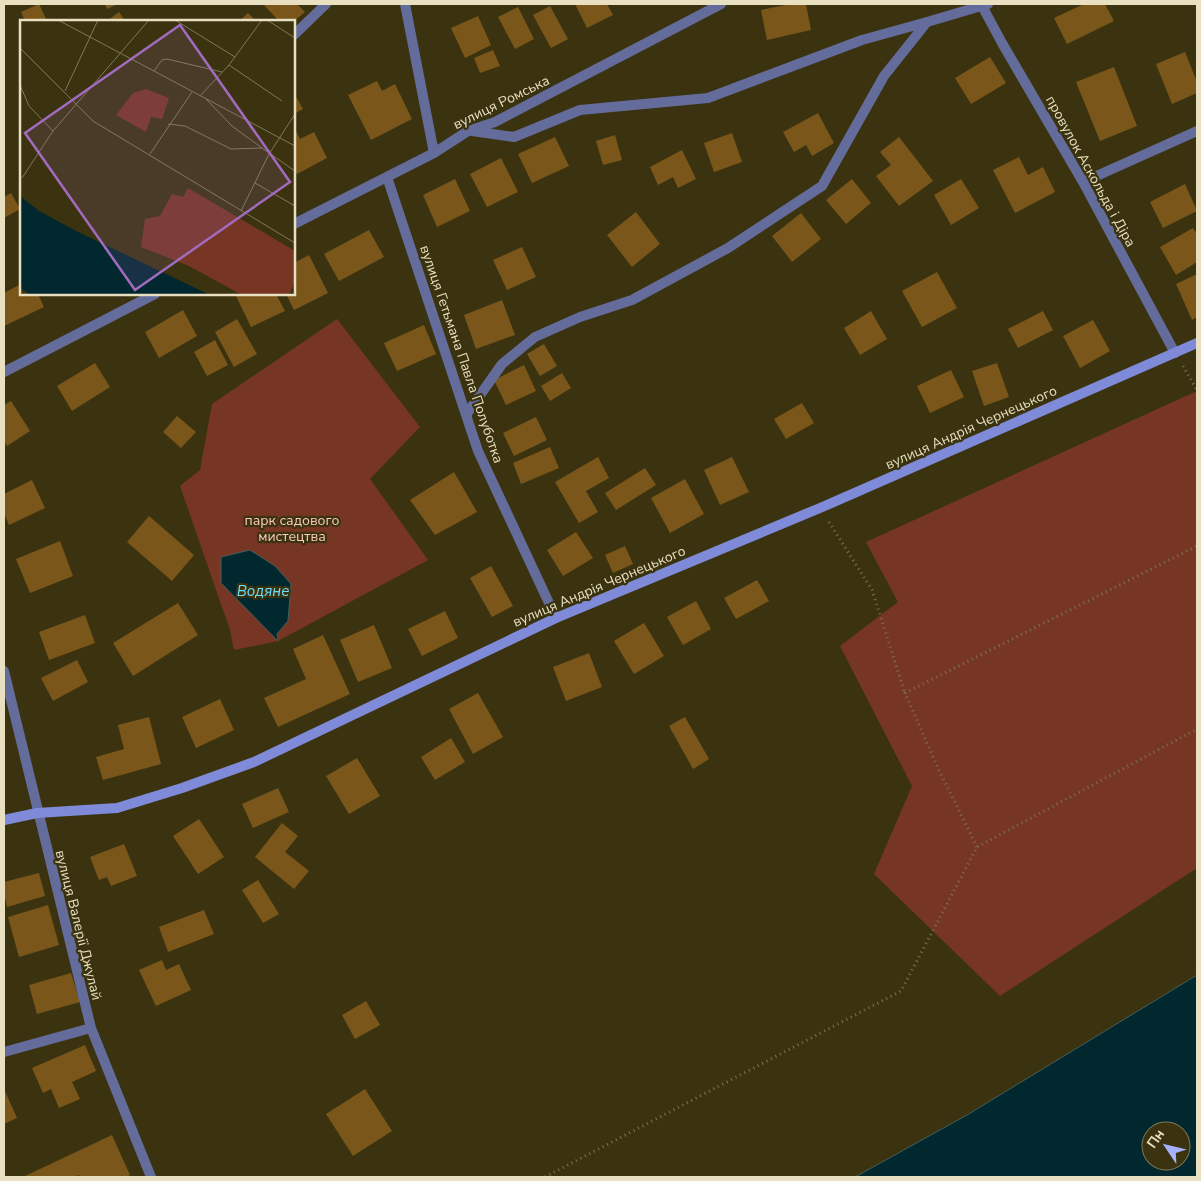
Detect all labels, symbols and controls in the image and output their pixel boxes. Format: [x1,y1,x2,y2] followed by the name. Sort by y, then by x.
[20,20,295,295] inset map
[450,71,553,134] street label: вулиця Ромська
[1041,92,1140,250] street label: провулок Аскольда і Діра
[415,243,508,466] street label: вулиця Гетьмана Павла Полуботка
[882,381,1060,474] street label: вулиця Андрія Чернецького
[245,511,340,546] park label: парк садового мистецтва
[510,541,689,632] street label: вулиця Андрія Чернецького
[237,581,289,601] water label: Водяне
[51,848,106,1002] street label: вулиця Валерії Джулай
[1141,1121,1191,1171] north arrow
[1142,1125,1169,1152] text: Пн

